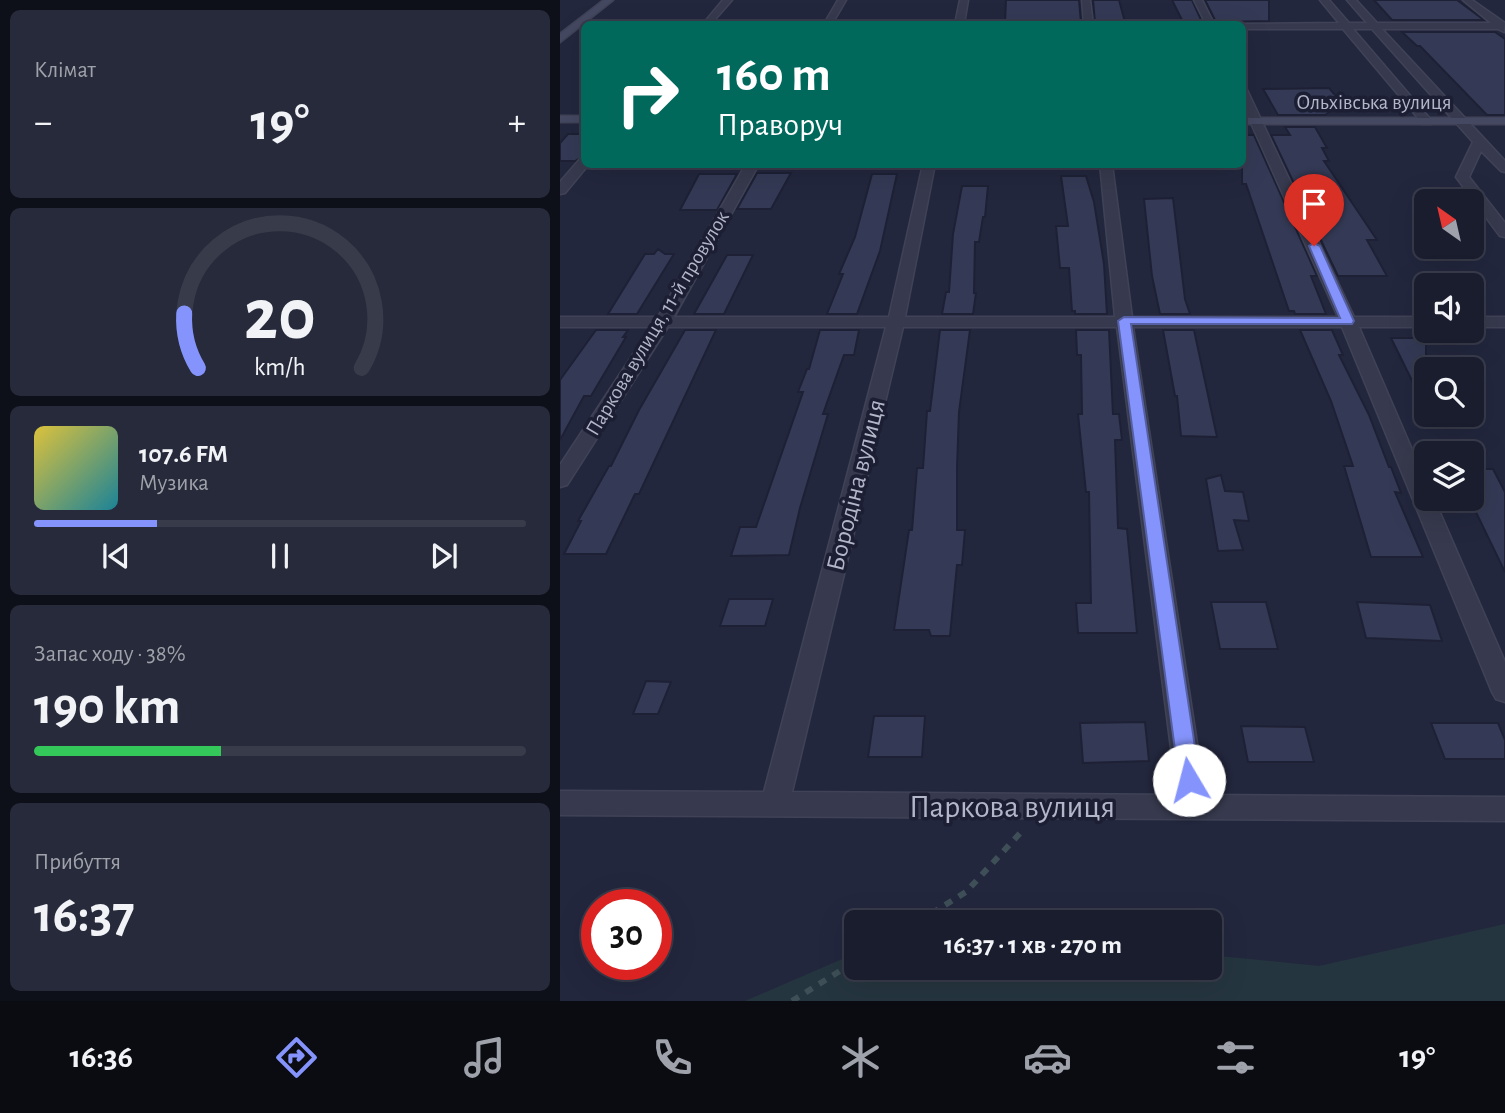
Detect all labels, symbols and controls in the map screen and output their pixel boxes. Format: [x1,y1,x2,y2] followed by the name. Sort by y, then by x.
[602,49,693,140] icon: right
[717,51,831,100] text: 160 m
[34,59,96,82] text: Клімат
[1296,92,1452,113] street label: Ольхівська вулиця
[250,97,310,149] text: 19°
[34,104,52,142] text: −
[508,104,526,142] text: +
[717,109,843,141] text: Праворуч
[1284,174,1344,246] pin
[1295,185,1333,223] icon: arrive
[1414,189,1484,259] north arrow
[1414,189,1484,511] map controls
[582,207,733,439] street label: Паркова вулиця, 11-й провулок
[1414,273,1484,343] button: sound
[244,281,316,354] text: 20
[254,355,306,380] text: km/h
[1414,357,1484,427] button: search
[822,397,890,574] street label: Бородіна вулиця
[139,441,228,467] text: 107.6 FM
[1414,441,1484,511] button: layers
[139,472,209,495] text: Музика
[97,537,135,575] icon: previous
[261,537,299,575] icon: pause
[425,537,463,575] icon: next
[34,643,186,666] text: Запас ходу · 38%
[34,681,180,733] text: 190 km
[1152,743,1226,817] position arrow
[909,791,1115,823] street label: Паркова вулиця
[34,851,121,874] text: Прибуття
[34,889,135,941] text: 16:37
[581,889,672,980] speed limit sign: 30
[944,932,1122,958] text: 16:37 · 1 хв · 270 m
[272,1033,321,1082] icon: directions
[460,1033,509,1082] icon: music
[648,1033,697,1082] icon: phone
[836,1033,885,1082] icon: climate
[1023,1033,1072,1082] icon: car
[1211,1033,1260,1082] icon: filters
[69,1041,133,1073] text: 16:36
[1399,1041,1435,1073] text: 19°

